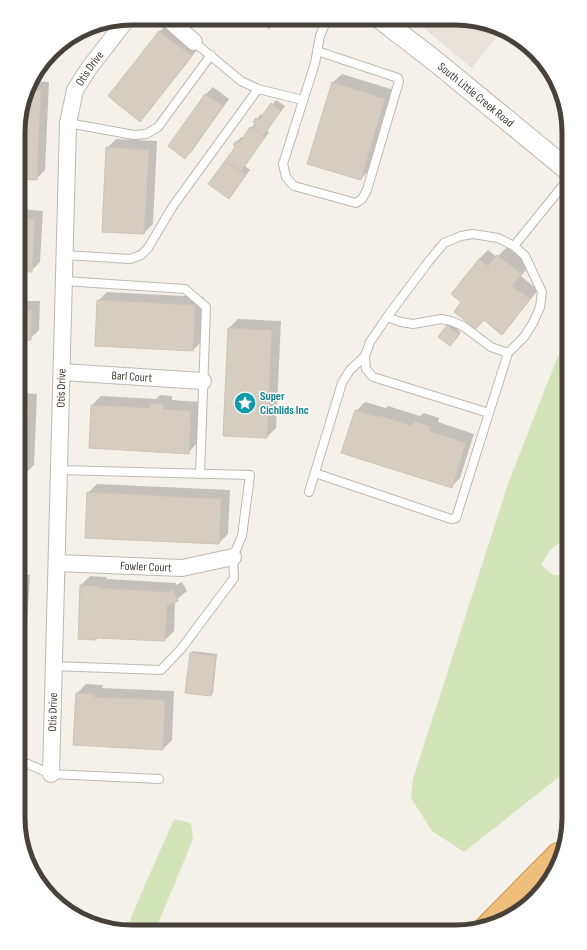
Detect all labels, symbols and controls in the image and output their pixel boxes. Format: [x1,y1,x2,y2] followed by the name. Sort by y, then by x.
[73,48,107,89] street label: Otis Drive
[435,59,517,131] street label: South Little Creek Road
[54,368,70,408] street label: Otis Drive
[111,368,153,386] street label: Barl Court
[260,389,309,418] place label: Super Cichlids Inc
[232,390,258,416] place icon: Super Cichlids Inc
[120,559,172,576] street label: Fowler Court
[45,692,61,732] street label: Otis Drive

